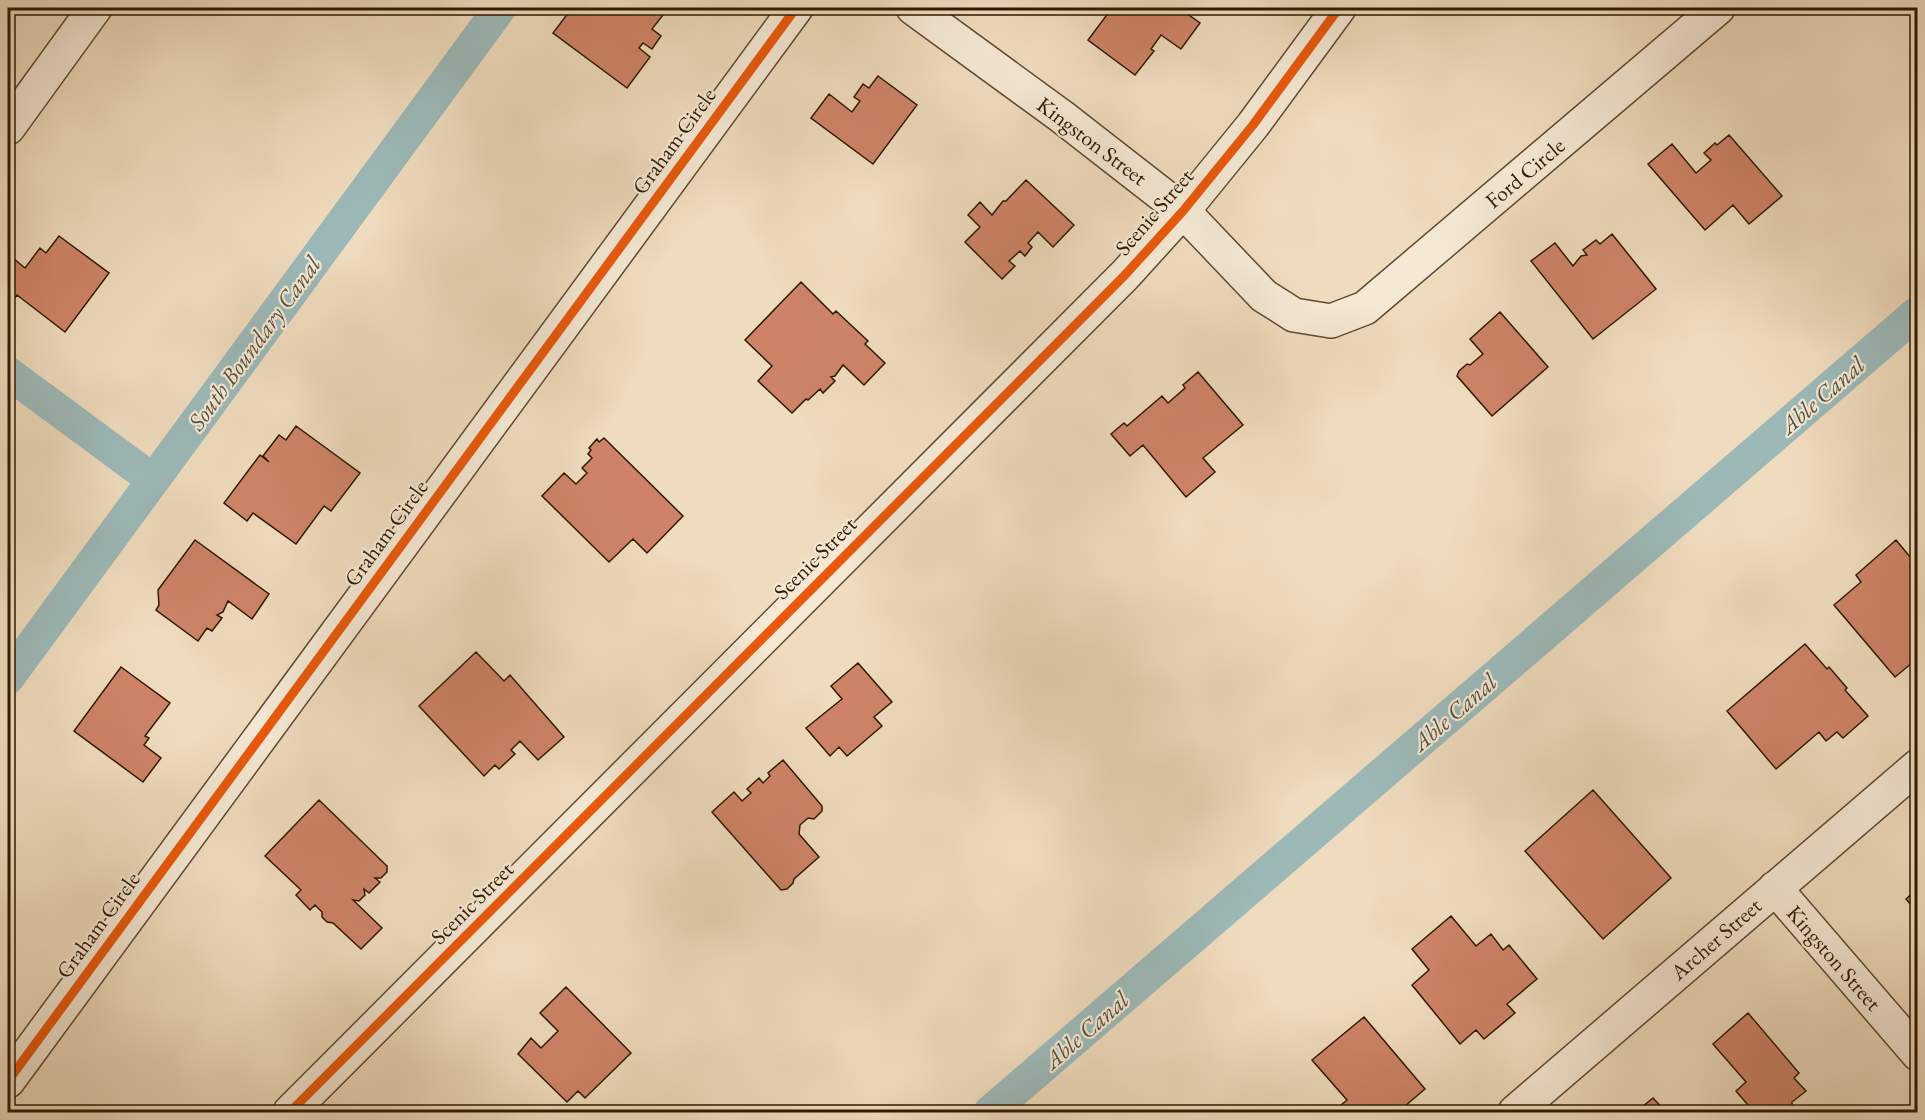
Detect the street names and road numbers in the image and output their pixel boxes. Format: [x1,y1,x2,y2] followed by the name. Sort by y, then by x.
[626,82,723,200] street label: Graham Circle
[1031,90,1153,192] street label: Kingston Street
[1479,131,1571,215] street label: Ford Circle
[1108,162,1200,262] street label: Scenic Street
[338,474,435,592] street label: Graham Circle
[767,510,863,606] street label: Scenic Street
[424,855,520,951] street label: Scenic Street
[50,866,147,984] street label: Graham Circle
[1664,891,1768,987] street label: Archer Street
[1780,899,1888,1017] street label: Kingston Street

